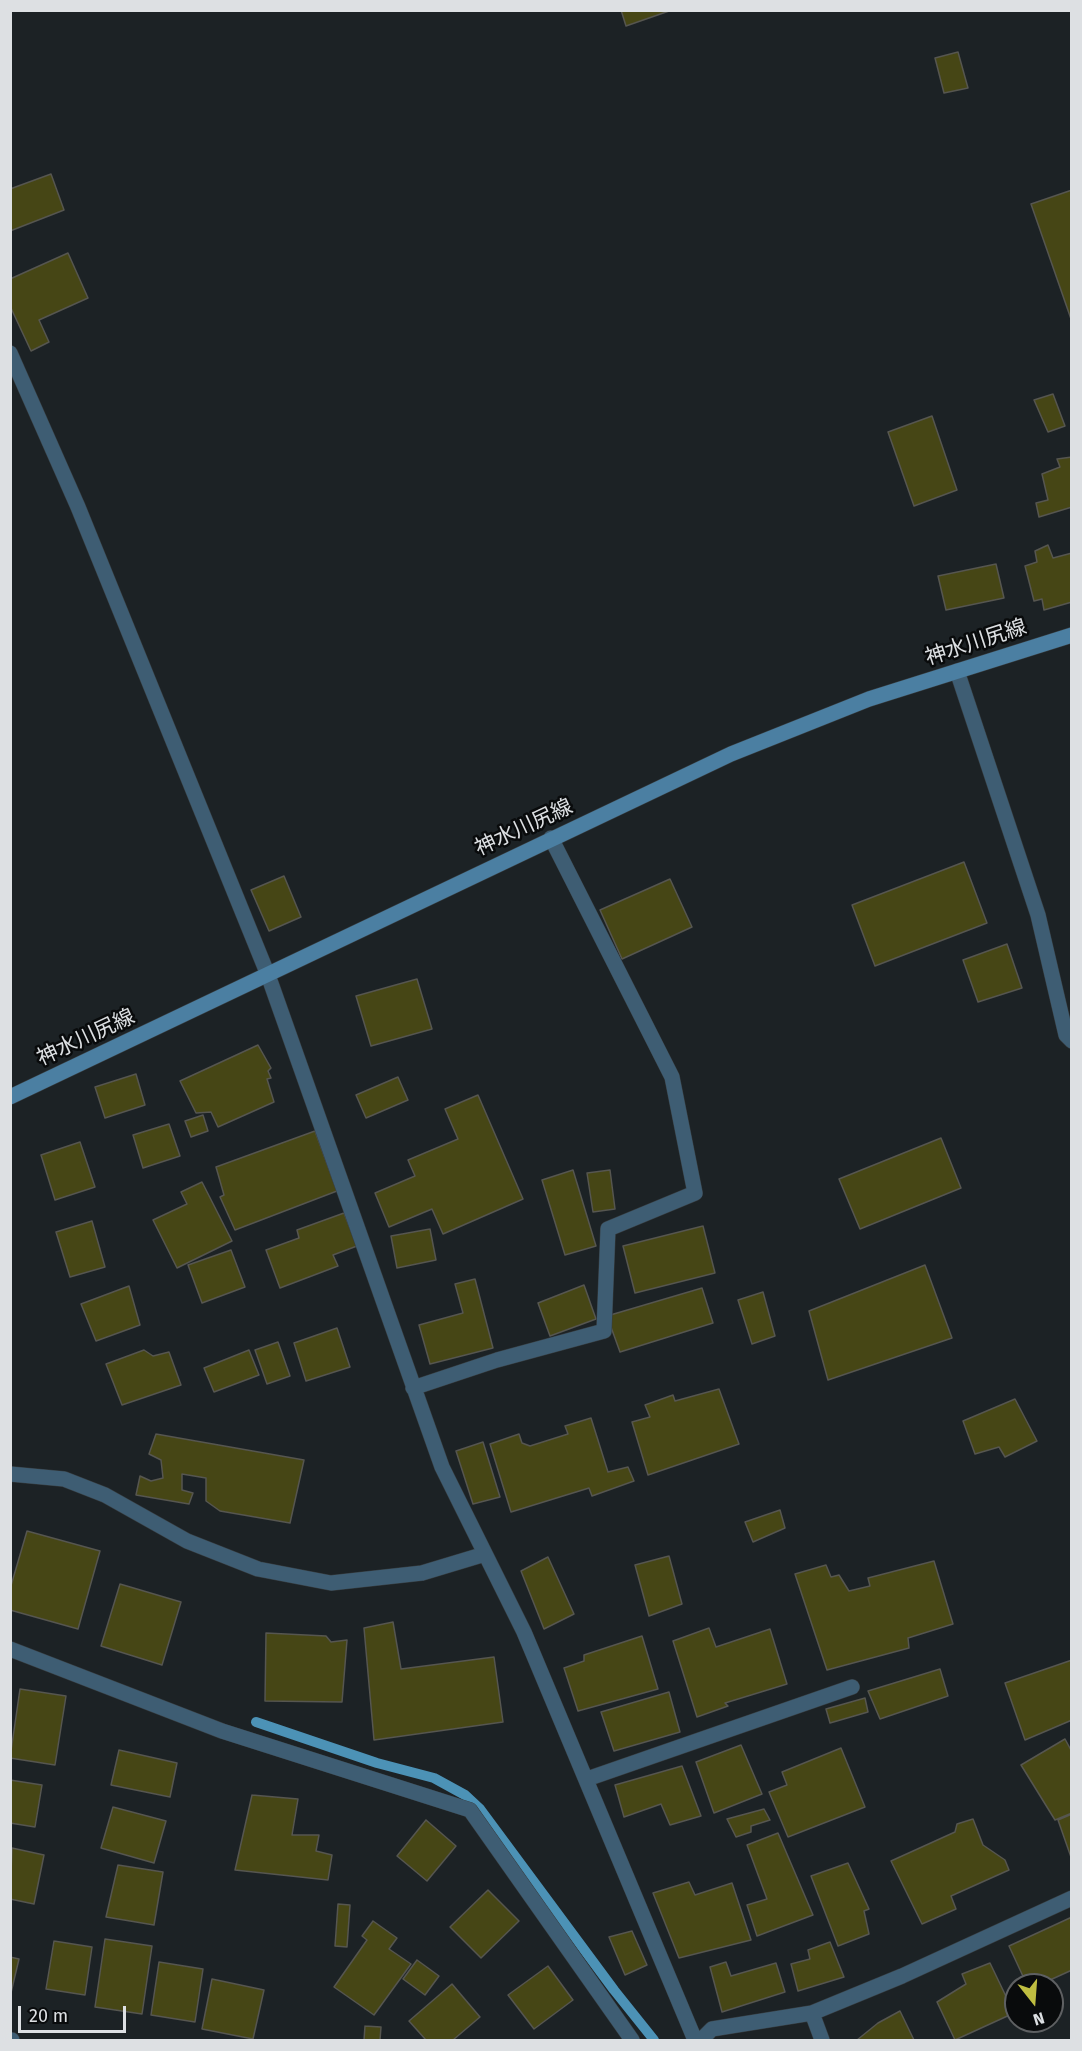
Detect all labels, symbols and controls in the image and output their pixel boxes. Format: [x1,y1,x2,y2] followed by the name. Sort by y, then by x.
[922,615,1030,671] street label: 神水川尻線
[471,794,577,862] street label: 神水川尻線
[33,1004,139,1072] street label: 神水川尻線
[1004,1973,1064,2033] north arrow
[21,1994,129,2032] scale bar
[29,2005,68,2027] text: 20 m
[1031,2008,1047,2029] text: N

